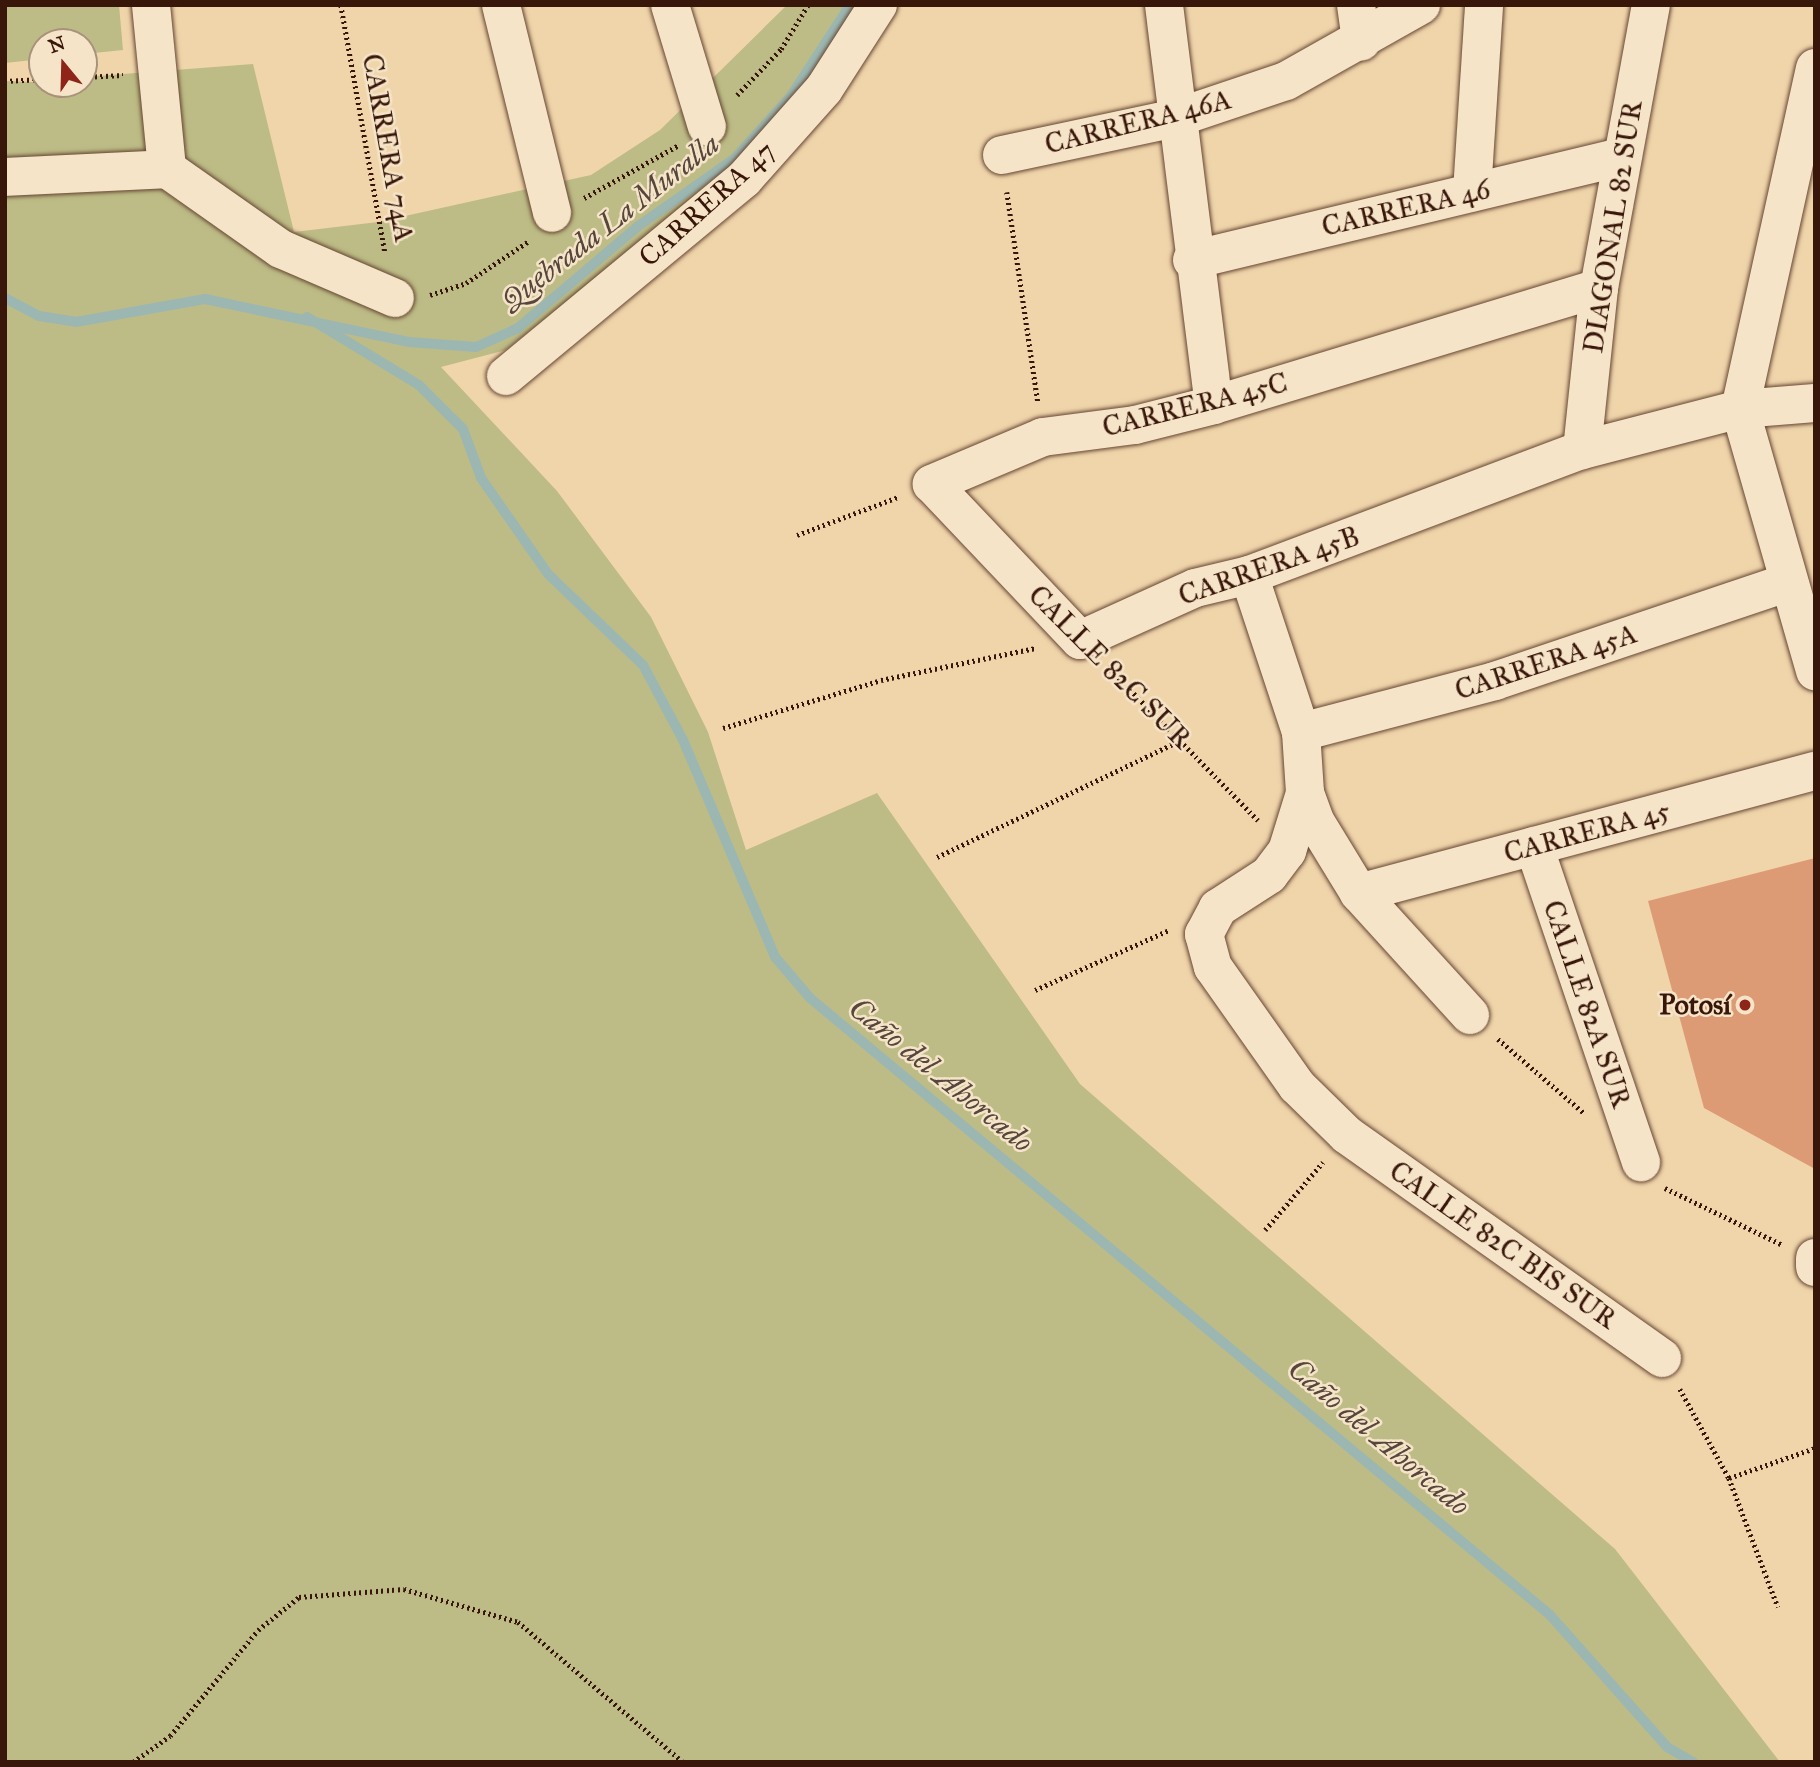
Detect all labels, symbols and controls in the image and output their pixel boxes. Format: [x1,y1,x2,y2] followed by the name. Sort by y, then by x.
[28,28,98,98] north arrow
[45,31,68,58] text: N
[355,51,421,245] street label: CARRERA 74A
[1041,83,1235,161] street label: CARRERA 46A
[1576,98,1650,356] street label: DIAGONAL 82 SUR
[494,126,726,318] water label: Quebrada La Muralla
[632,134,782,274] street label: CARRERA 47
[1318,172,1494,244] street label: CARRERA 46
[1099,366,1291,444] street label: CARRERA 45C
[1174,519,1364,613] street label: CARRERA 45B
[1021,578,1199,756] street label: CALLE 82C SUR
[1451,617,1641,707] street label: CARRERA 45A
[1500,794,1674,870] street label: CARRERA 45
[1536,896,1638,1112] street label: CALLE 82A SUR
[1659,988,1731,1022] place label: Potosí
[842,990,1040,1160] water label: Caño del Ahorcado
[1737,997,1753,1013] marker: Potosí
[1383,1154,1623,1336] street label: CALLE 82C BIS SUR
[1281,1351,1477,1523] water label: Caño del Ahorcado

